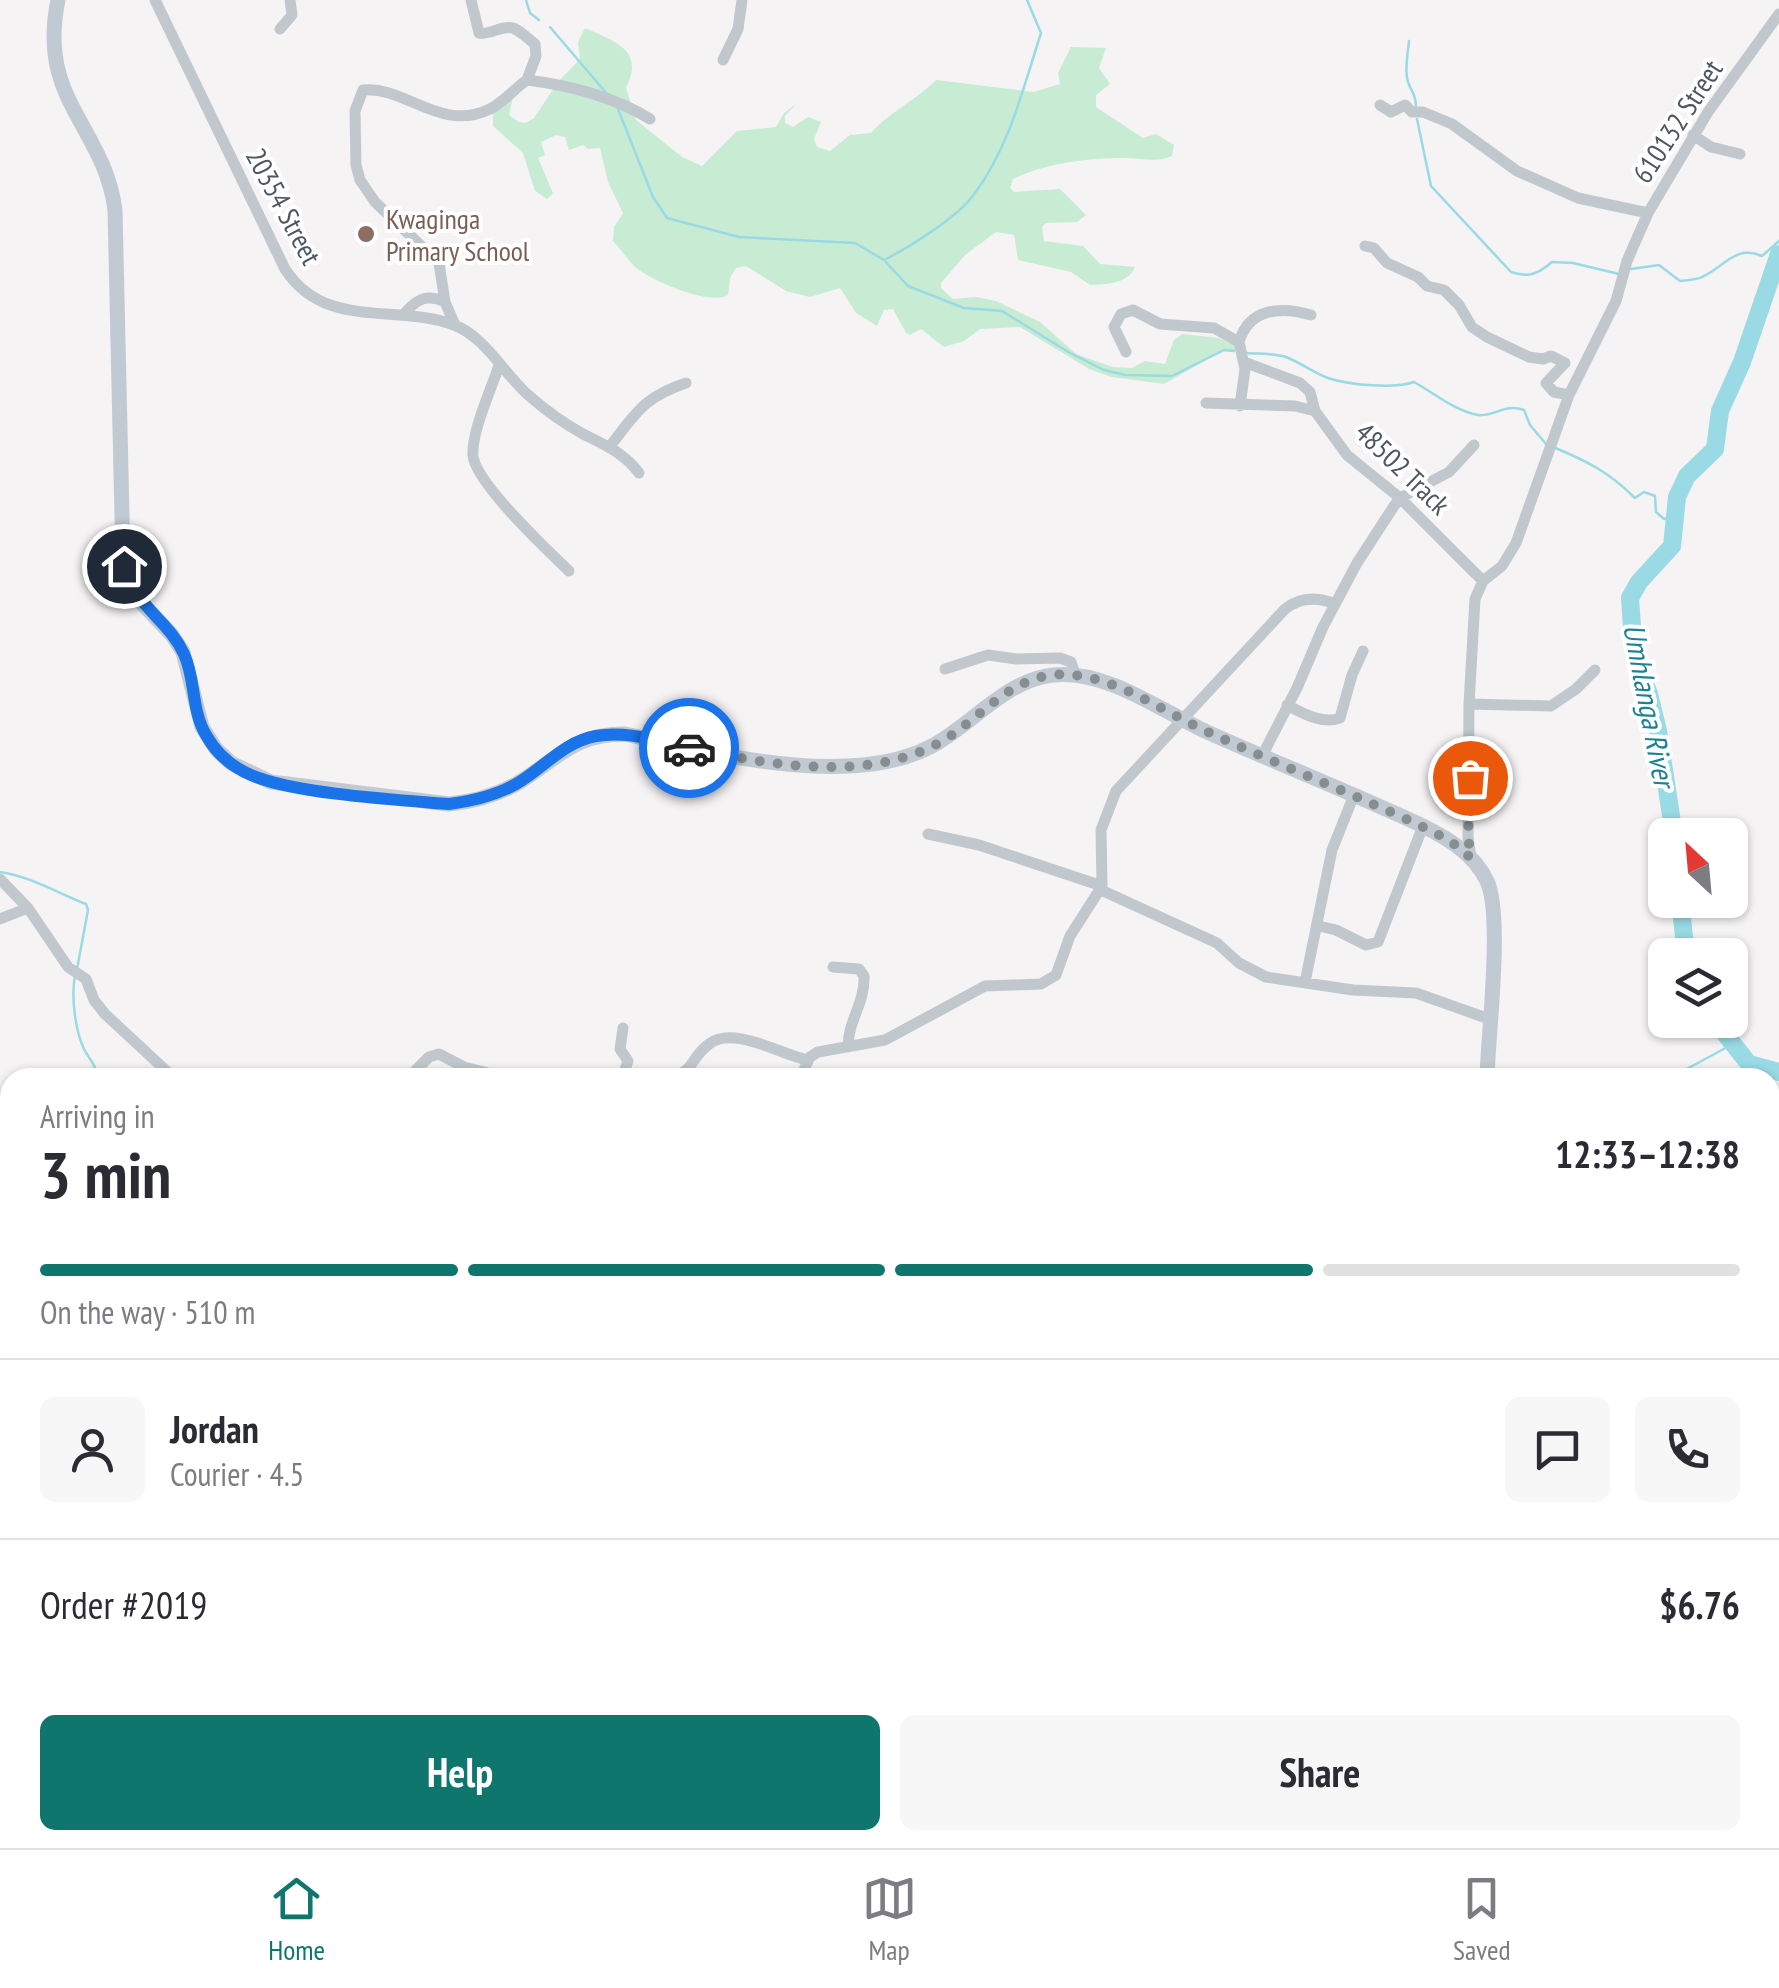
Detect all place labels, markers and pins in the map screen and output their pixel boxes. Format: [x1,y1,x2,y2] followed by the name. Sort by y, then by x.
[386,200,530,269] place label: Kwaginga Primary School
[355,223,377,245] marker: Kwaginga Primary School
[82,524,167,609] pin
[1428,736,1513,821] pin

